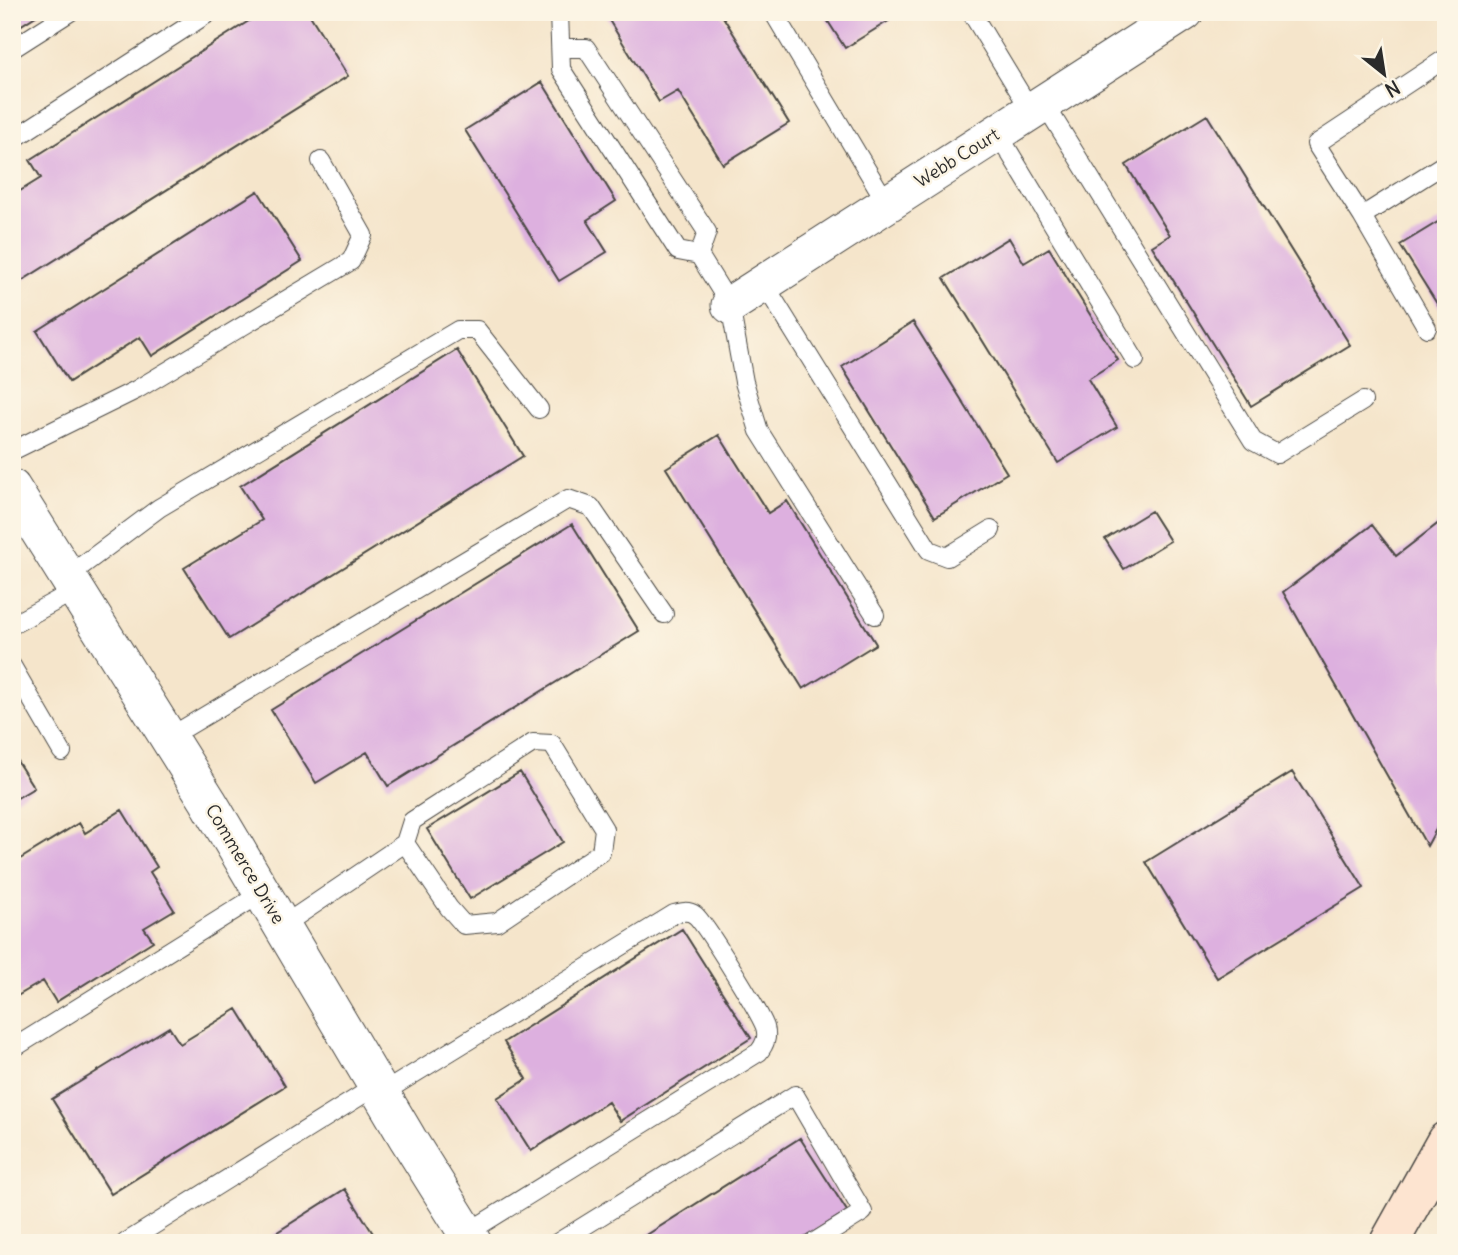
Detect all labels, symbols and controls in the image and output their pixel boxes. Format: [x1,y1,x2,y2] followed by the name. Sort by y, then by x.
[1350,38,1420,108] north arrow
[1381,75,1404,102] text: N
[910,123,1003,193] street label: Webb Court
[201,800,290,928] street label: Commerce Drive

